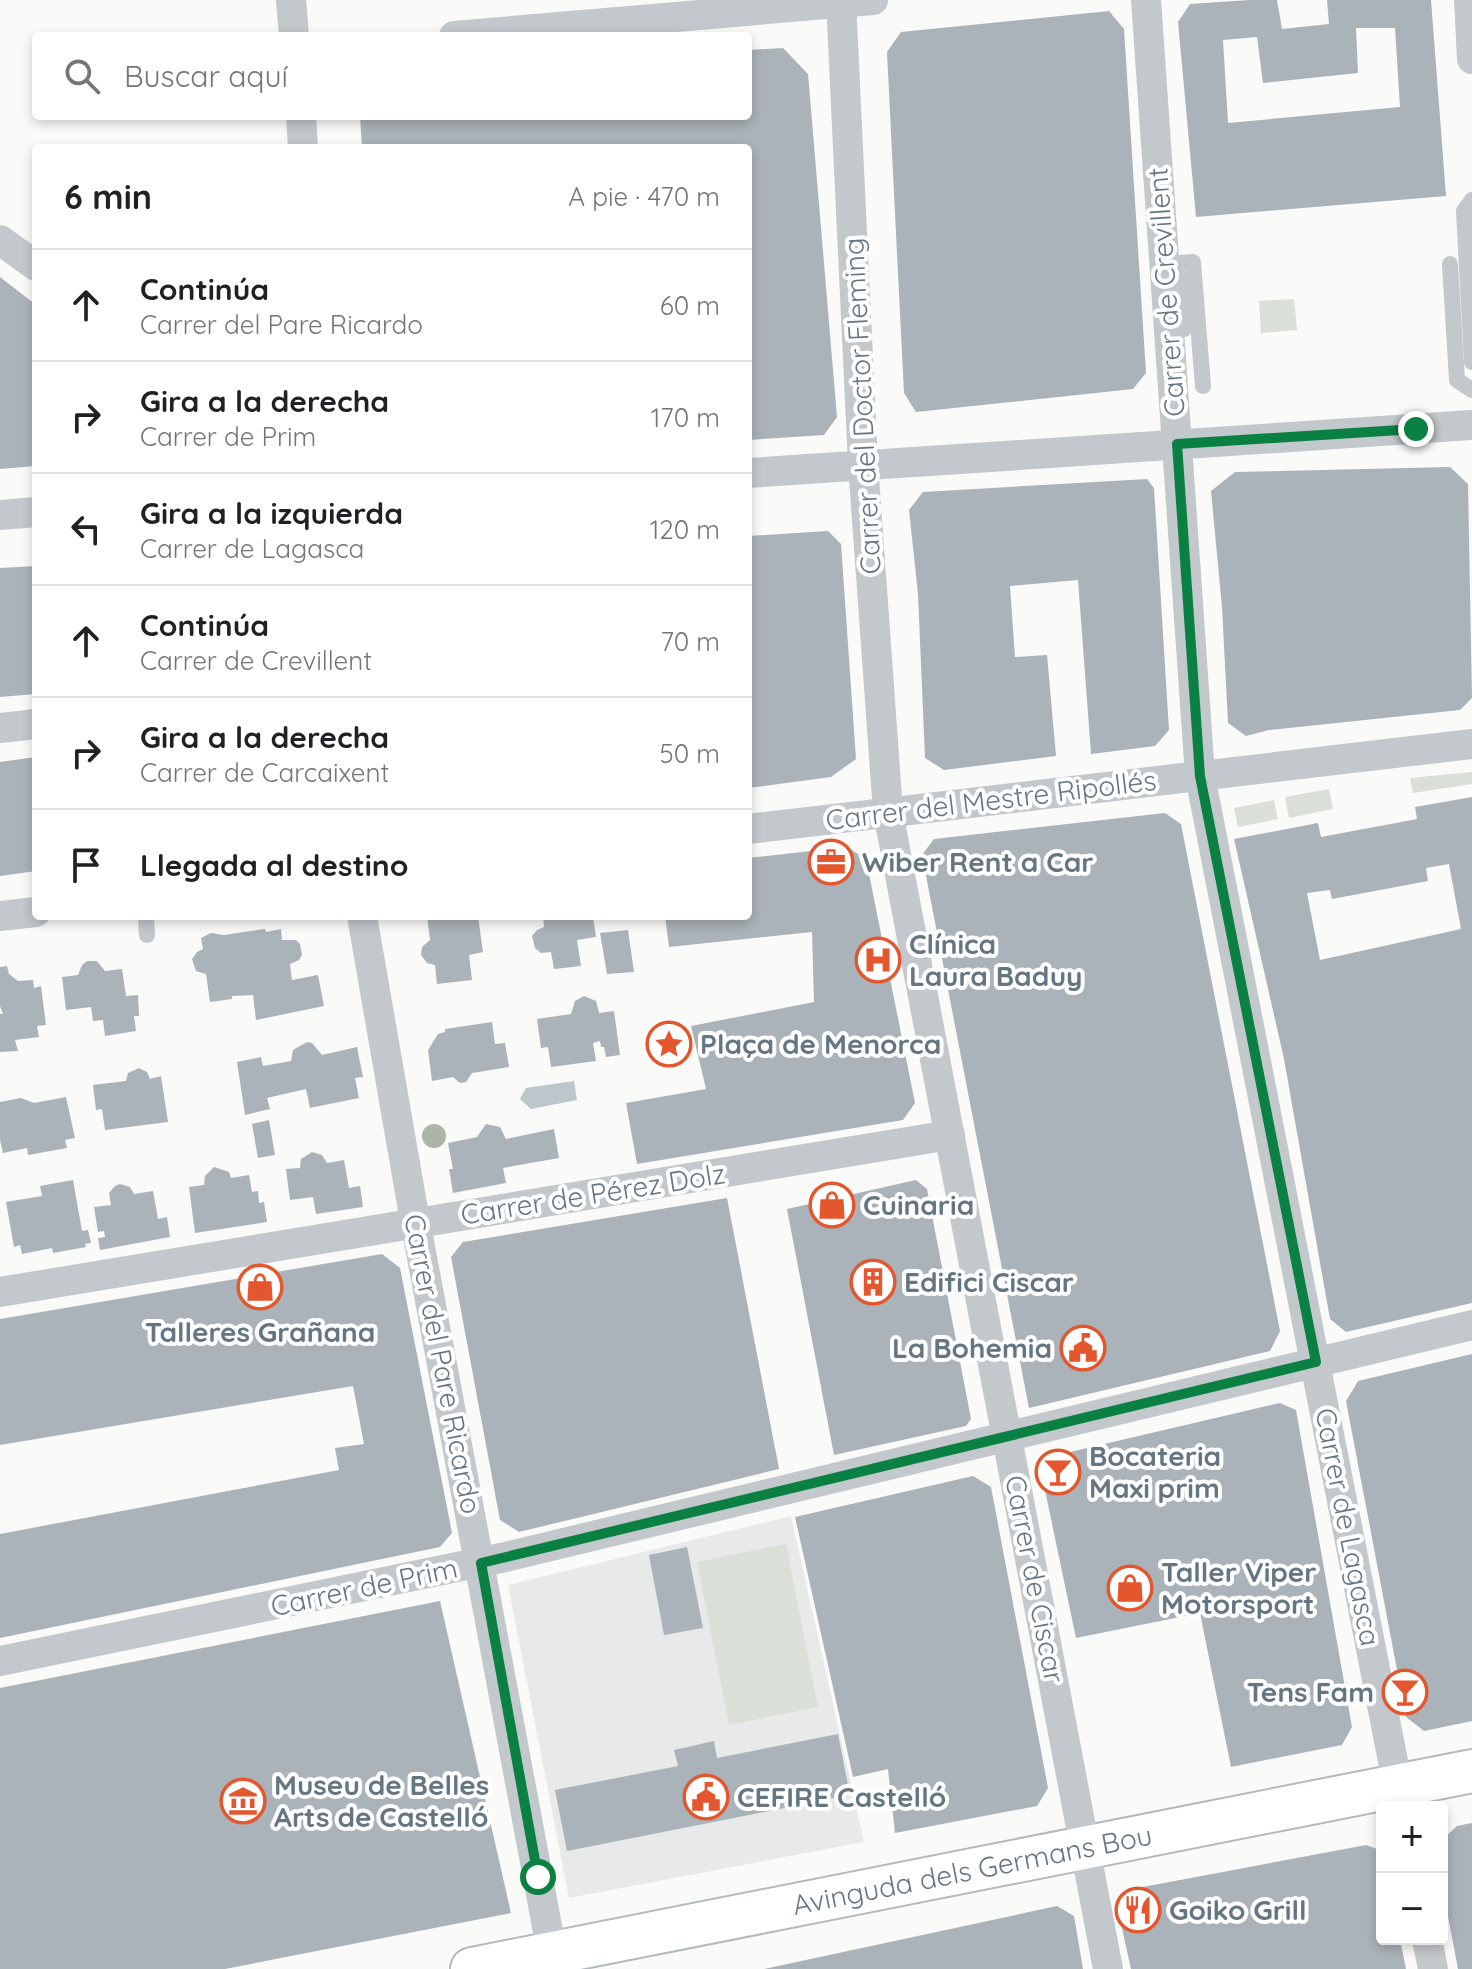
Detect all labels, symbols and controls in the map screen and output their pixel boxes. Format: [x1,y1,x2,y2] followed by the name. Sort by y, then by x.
[32,32,752,120] search box
[60,54,104,98] icon: search
[124,57,288,95] text: Buscar aquí
[1139,166,1192,418] street label: Carrer de Crevillent
[64,175,152,218] text: 6 min
[568,180,720,213] text: A pie · 470 m
[835,237,888,575] street label: Carrer del Doctor Fleming
[140,270,269,308] text: Continúa
[64,283,108,327] icon: ahead
[660,289,720,322] text: 60 m
[140,308,423,341] text: Carrer del Pare Ricardo
[140,382,389,420] text: Gira a la derecha
[64,395,108,439] icon: right
[651,401,720,434] text: 170 m
[1398,411,1434,447] route end
[140,420,316,453] text: Carrer de Prim
[140,494,403,532] text: Gira a la izquierda
[64,507,108,551] icon: left
[650,513,720,546] text: 120 m
[140,532,364,565] text: Carrer de Lagasca
[140,606,269,644] text: Continúa
[64,619,108,663] icon: ahead
[660,625,720,658] text: 70 m
[140,644,372,677] text: Carrer de Crevillent
[140,718,389,756] text: Gira a la derecha
[64,731,108,775] icon: right
[660,737,720,770] text: 50 m
[140,756,389,789] text: Carrer de Carcaixent
[824,762,1158,837] street label: Carrer del Mestre Ripollés
[807,838,855,886] office icon: Wiber Rent a Car
[64,843,108,887] icon: arrive
[862,844,1093,879] place label: Wiber Rent a Car
[140,846,408,884] text: Llegada al destino
[909,926,1083,993] place label: Clínica Laura Baduy
[854,936,902,984] hospital icon: Clínica Laura Baduy
[645,1020,693,1068] place icon: Plaça de Menorca
[700,1026,941,1061] place label: Plaça de Menorca
[458,1155,728,1232] street label: Carrer de Pérez Dolz
[808,1181,856,1229] shop icon: Cuinaria
[863,1187,974,1222] place label: Cuinaria
[397,1211,490,1517] street label: Carrer del Pare Ricardo
[849,1258,897,1306] building icon: Edifici Ciscar
[236,1263,284,1311] shop icon: Talleres Grañana
[904,1264,1074,1299] place label: Edifici Ciscar
[145,1314,375,1349] place label: Talleres Grañana
[1059,1324,1107,1372] public building icon: La Bohemia
[892,1330,1052,1365] place label: La Bohemia
[1308,1405,1389,1649] street label: Carrer de Lagasca
[1089,1438,1221,1505] place label: Bocateria Maxi prim
[1034,1448,1082,1496] bar icon: Bocateria Maxi prim
[998,1472,1073,1686] street label: Carrer de Ciscar
[267,1550,460,1623] street label: Carrer de Prim
[1161,1554,1317,1621] place label: Taller Viper Motorsport
[1106,1564,1154,1612] shop icon: Taller Viper Motorsport
[1381,1668,1429,1716] bar icon: Tens Fam
[1247,1674,1374,1709] place label: Tens Fam
[274,1767,489,1834] place label: Museu de Belles Arts de Castelló
[682,1773,730,1821] public building icon: CEFIRE Castelló
[219,1777,267,1825] museum icon: Museu de Belles Arts de Castelló
[737,1779,946,1814] place label: CEFIRE Castelló
[1376,1801,1448,1945] map controls
[1376,1801,1448,1873] button: +
[789,1817,1155,1922] street label: Avinguda dels Germans Bou
[520,1859,556,1895] route start
[1376,1873,1448,1945] button: −
[1114,1886,1162,1934] restaurant icon: Goiko Grill
[1169,1892,1307,1927] place label: Goiko Grill

